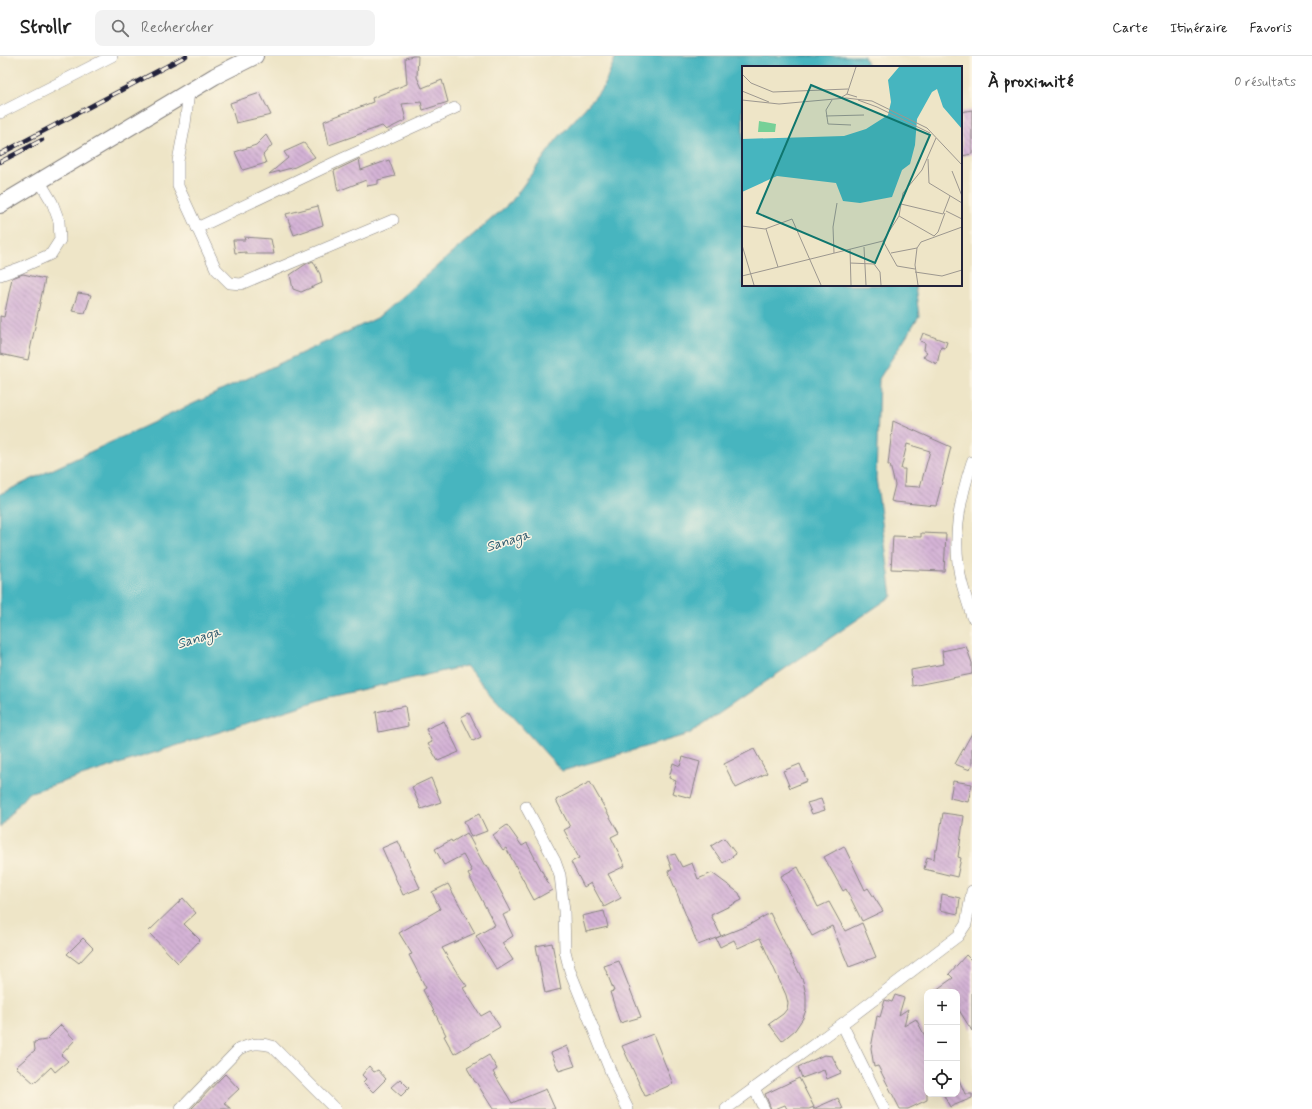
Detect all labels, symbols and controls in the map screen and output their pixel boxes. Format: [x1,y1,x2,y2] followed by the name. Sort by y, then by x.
[95,10,375,46] search box
[20,15,71,40] text: Strollr
[109,17,131,39] icon: search
[141,18,214,38] text: Rechercher
[1112,19,1148,37] text: Carte
[1170,19,1227,37] text: Itinéraire
[1249,19,1292,37] text: Favoris
[742,66,962,286] inset map
[988,71,1073,93] text: À proximité
[1234,74,1296,91] text: 0 résultats
[484,526,533,558] water label: Sanaga
[175,623,224,655] water label: Sanaga
[924,989,960,1097] map controls
[924,989,960,1025] button: +
[924,1025,960,1061] button: −
[924,1061,960,1097] button: locate

